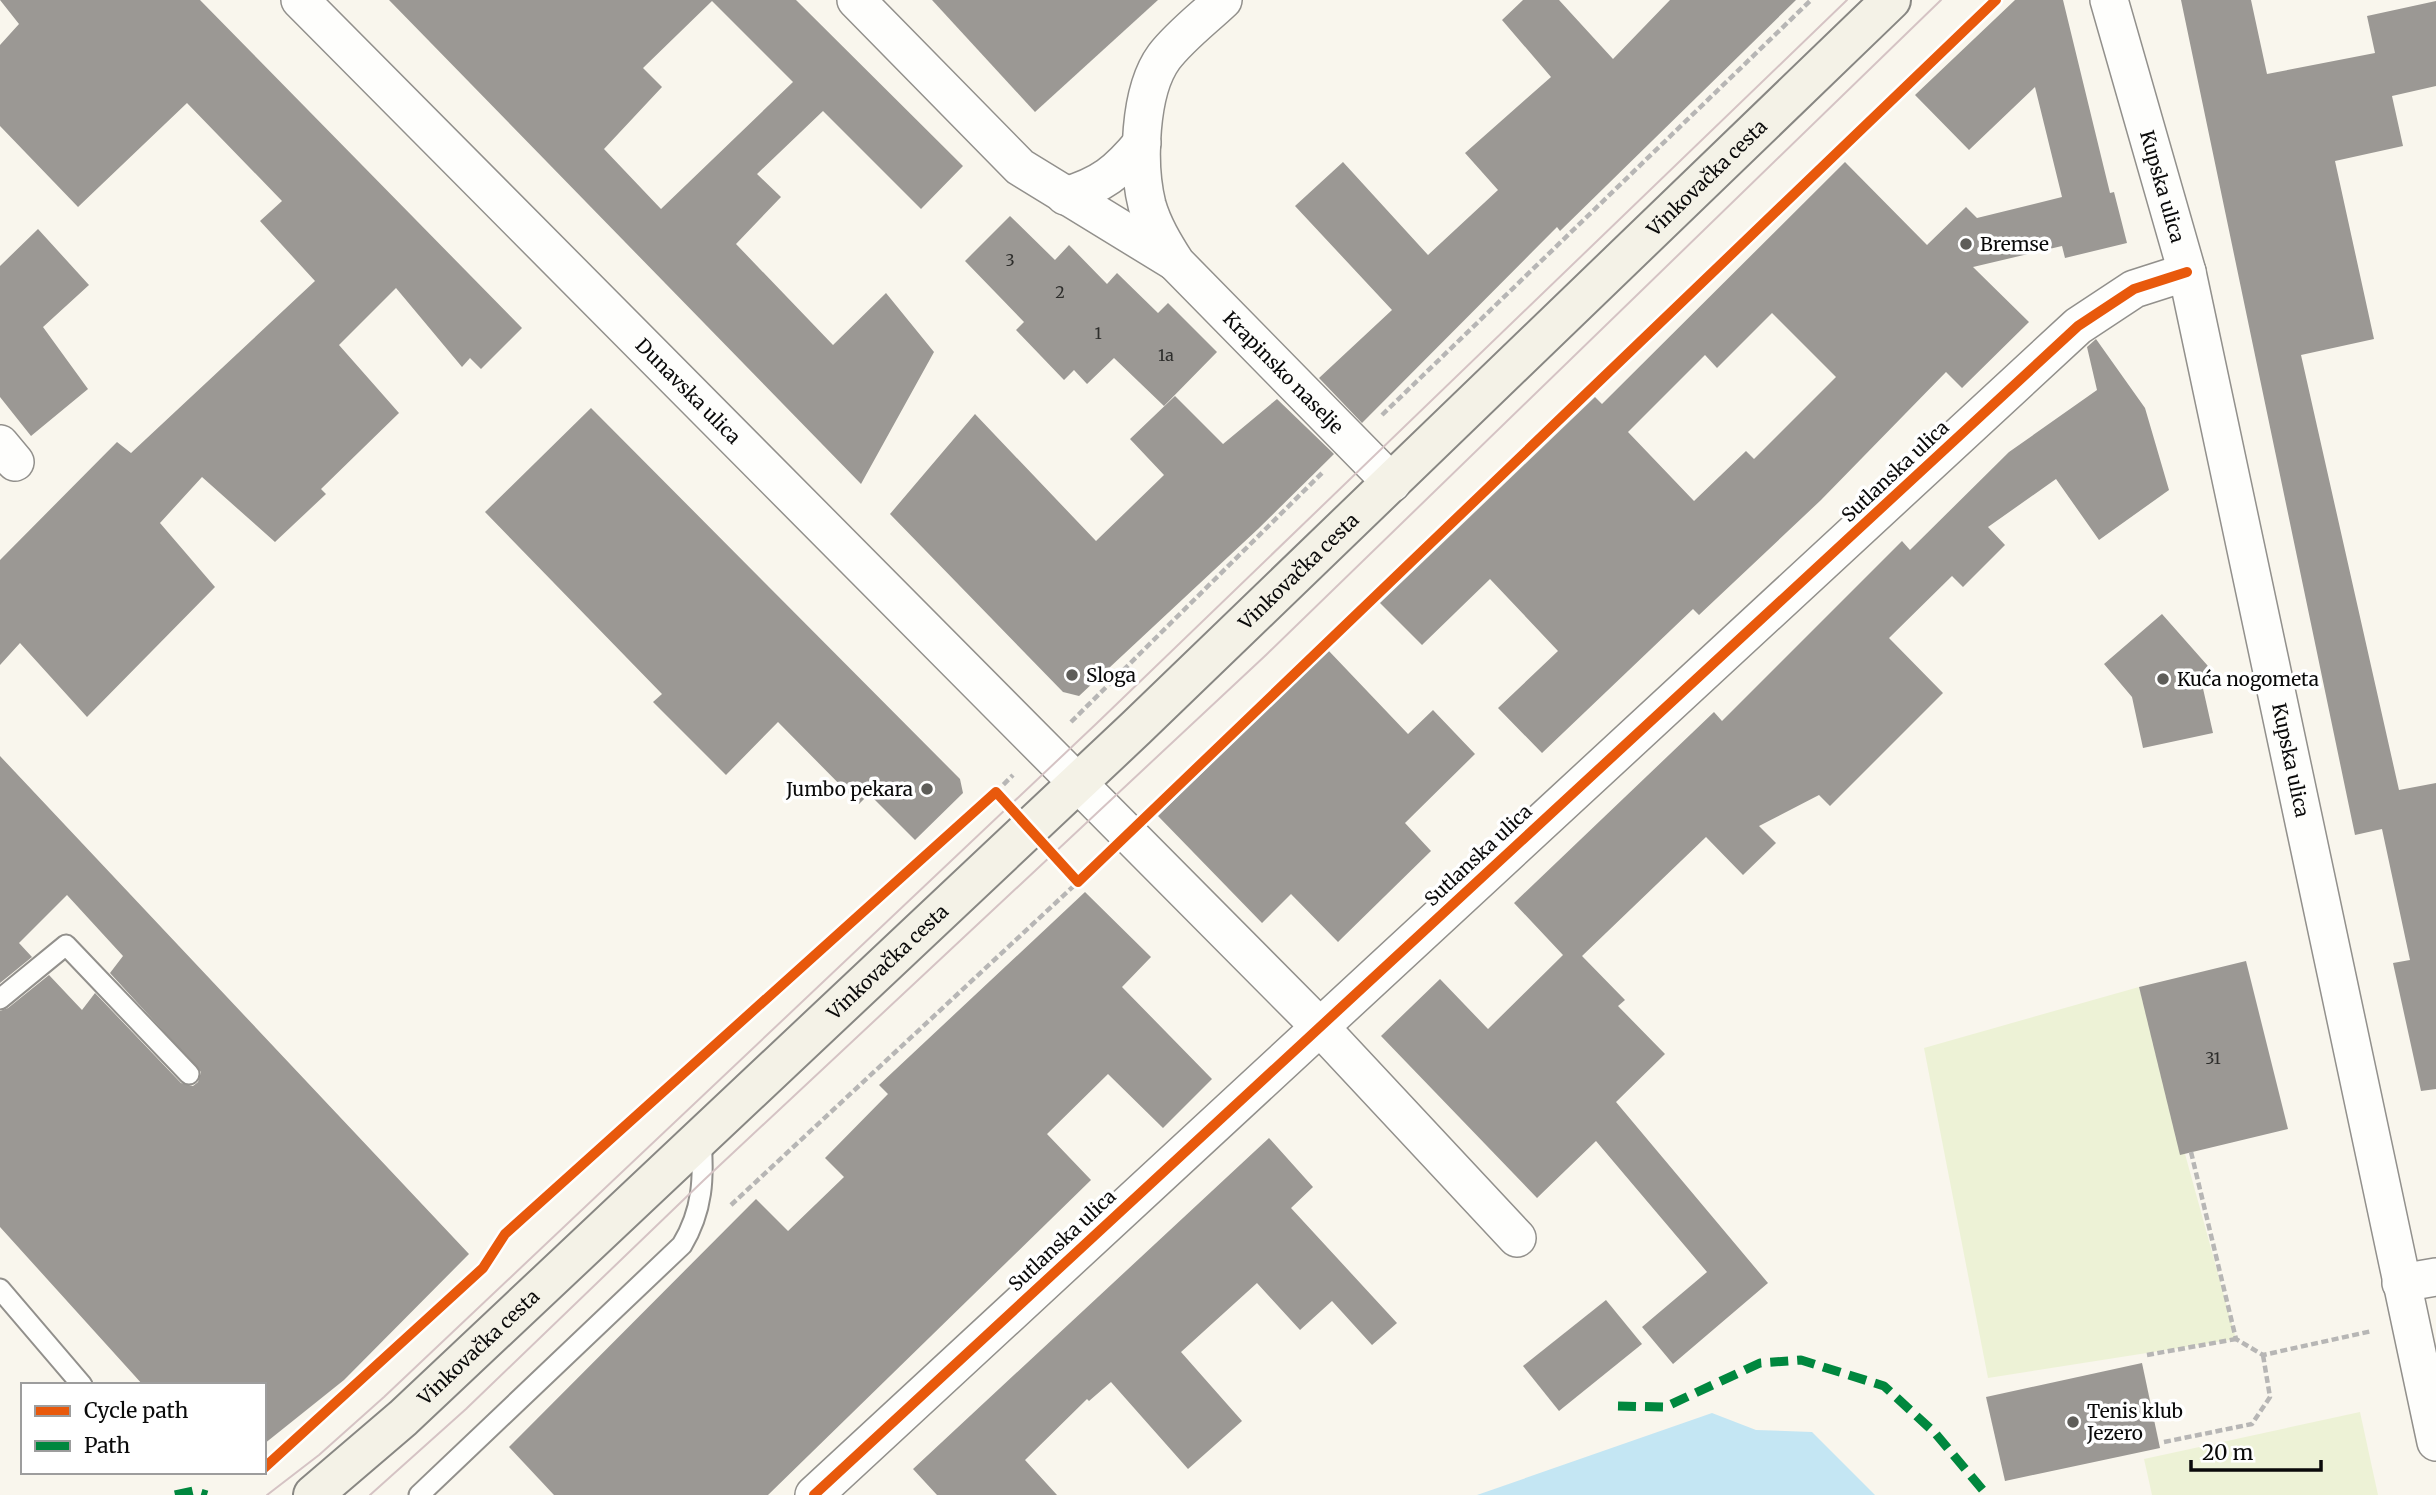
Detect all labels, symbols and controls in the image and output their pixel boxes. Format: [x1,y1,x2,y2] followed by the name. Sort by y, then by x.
[1641,114,1772,242] street label: Vinkovačka cesta
[2135,127,2190,246] street label: Kupska ulica
[1980,232,2049,256] place label: Bremse
[1958,236,1974,252] marker: Bremse
[1005,250,1015,270] house number: 3
[1055,282,1065,302] house number: 2
[1218,306,1349,439] street label: Krapinsko naselje
[1094,323,1102,343] house number: 1
[631,333,746,449] street label: Dunavska ulica
[1158,345,1174,365] house number: 1a
[1836,415,1954,527] street label: Sutlanska ulica
[1233,508,1364,635] street label: Vinkovačka cesta
[1086,663,1136,687] place label: Sloga
[1064,667,1080,683] marker: Sloga
[2177,667,2319,691] place label: Kuća nogometa
[2155,671,2171,687] marker: Kuća nogometa
[2267,701,2315,819] street label: Kupska ulica
[785,777,913,801] place label: Jumbo pekara
[919,781,935,797] marker: Jumbo pekara
[1419,799,1537,911] street label: Sutlanska ulica
[821,899,953,1025] street label: Vinkovačka cesta
[2205,1048,2221,1068] house number: 31
[1003,1184,1121,1296] street label: Sutlanska ulica
[412,1284,544,1410] street label: Vinkovačka cesta
[21,1383,266,1474] legend
[84,1397,188,1424] text: Cycle path
[2086,1399,2183,1445] place label: Tenis klub Jezero
[2065,1414,2081,1430] marker: Tenis klub Jezero
[2191,1428,2320,1472] scale bar
[84,1432,130,1459] text: Path
[2202,1439,2254,1466] text: 20 m

